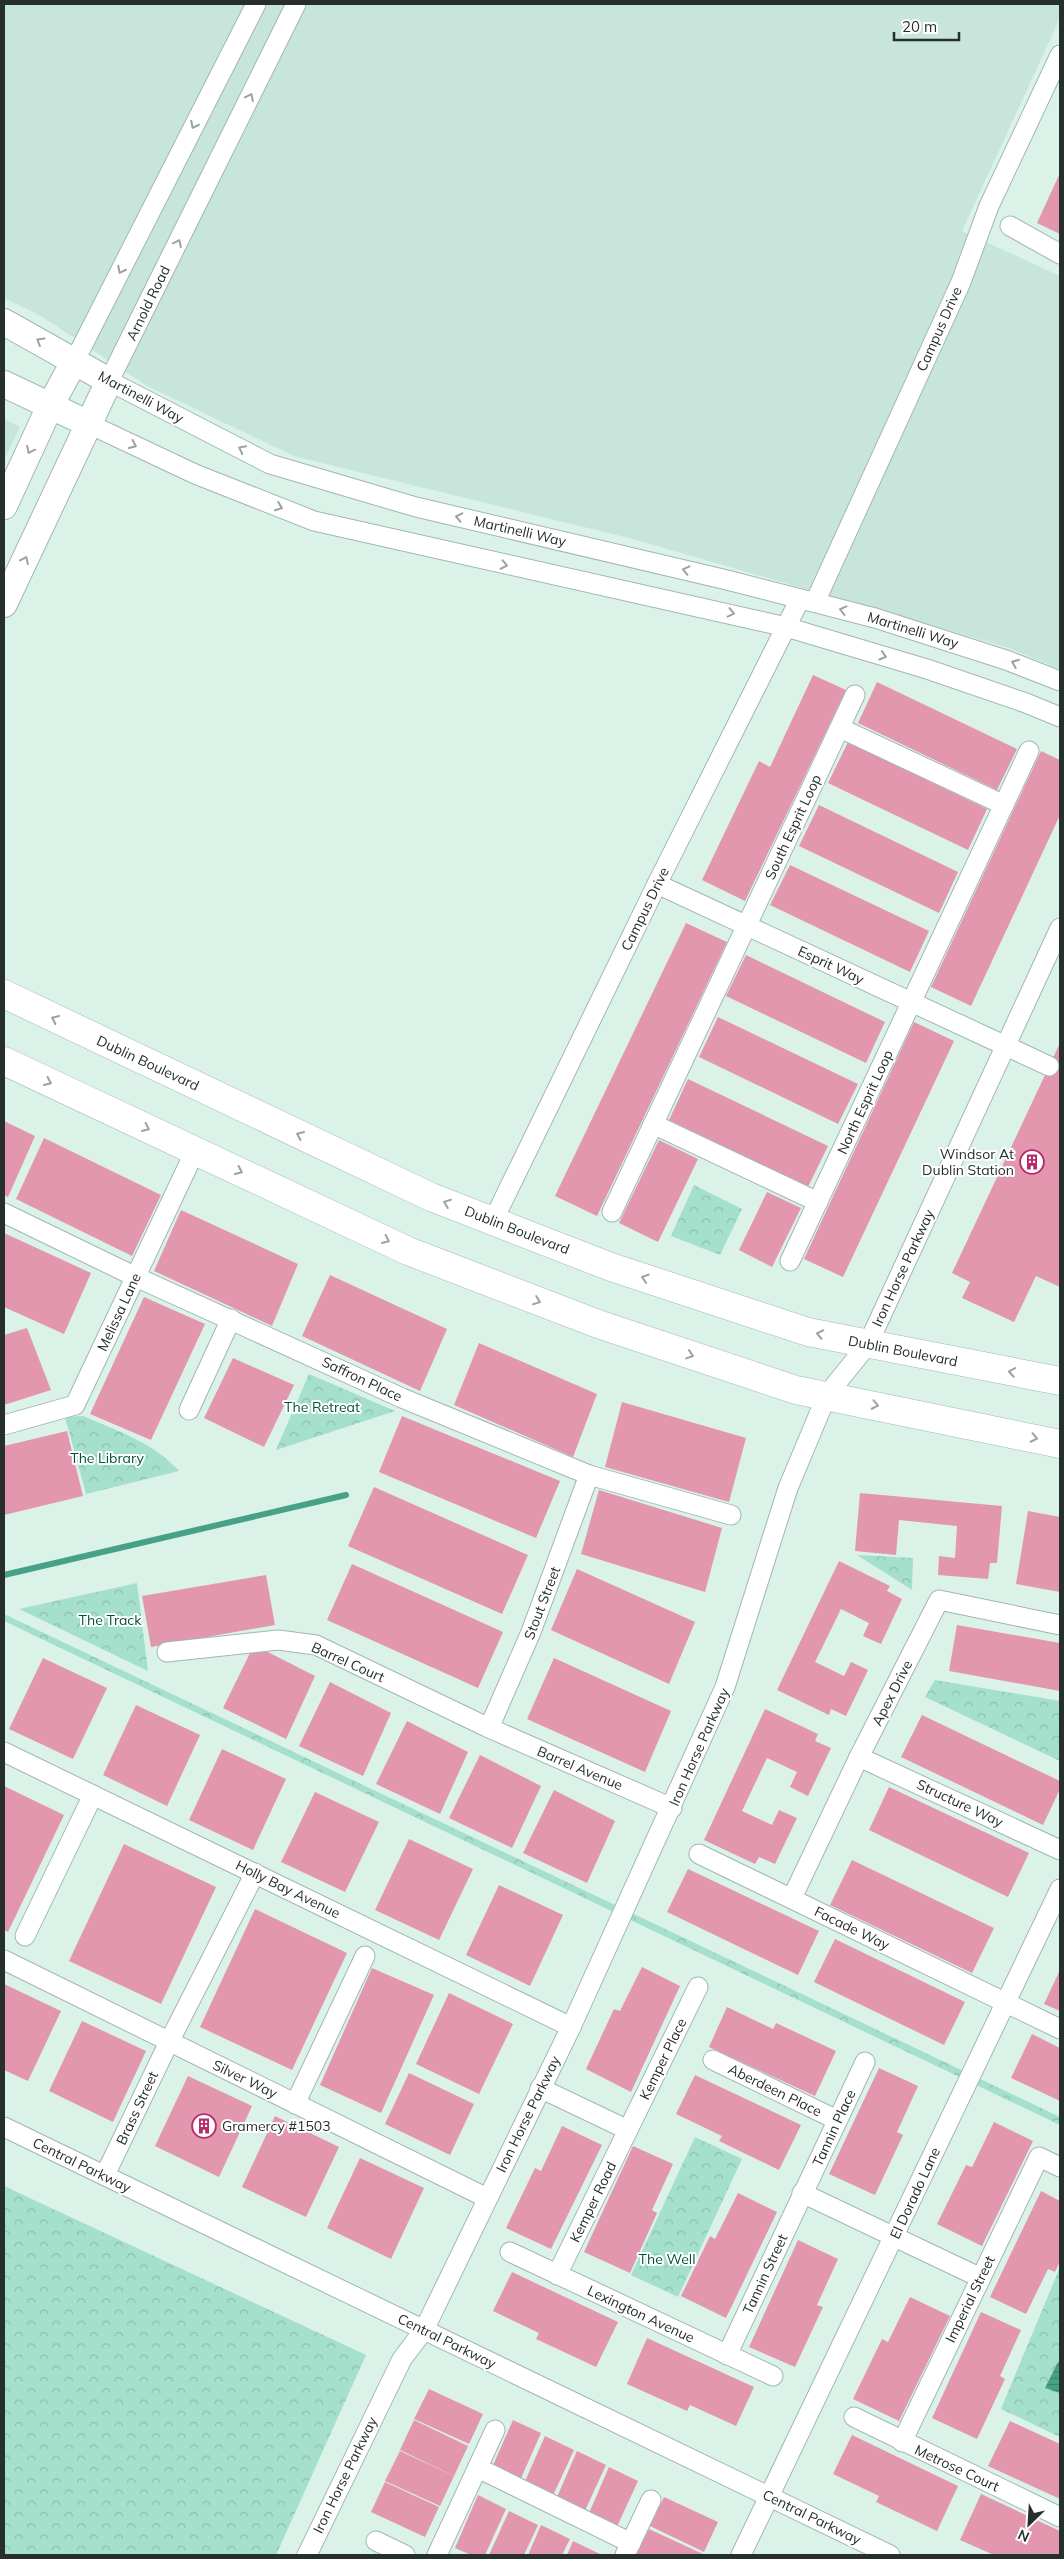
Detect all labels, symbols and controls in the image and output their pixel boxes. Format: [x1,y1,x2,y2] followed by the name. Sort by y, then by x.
[894,10,959,42] scale bar
[902,17,937,36] text: 20 m
[244,93,254,102] one-way arrow
[190,120,200,129] one-way arrow
[172,239,182,248] one-way arrow
[122,263,174,343] street label: Arnold Road
[117,265,127,274] one-way arrow
[912,284,966,374] street label: Campus Drive
[36,337,45,347] one-way arrow
[95,367,187,427] street label: Martinelli Way
[128,439,137,449] one-way arrow
[26,445,36,454] one-way arrow
[238,445,247,455] one-way arrow
[274,501,283,511] one-way arrow
[455,512,464,523] one-way arrow
[472,512,568,550] street label: Martinelli Way
[18,556,29,565] one-way arrow
[500,559,509,570] one-way arrow
[681,565,690,576] one-way arrow
[840,605,848,615] one-way arrow
[727,608,736,618] one-way arrow
[865,608,961,653] street label: Martinelli Way
[879,650,887,660] one-way arrow
[1011,659,1020,669] one-way arrow
[761,772,825,882] street label: South Esprit Loop
[617,864,673,954] street label: Campus Drive
[795,942,867,988] street label: Esprit Way
[51,1015,60,1025] one-way arrow
[94,1031,202,1095] street label: Dublin Boulevard
[833,1047,897,1157] street label: North Esprit Loop
[43,1076,52,1086] one-way arrow
[141,1122,150,1132] one-way arrow
[296,1130,305,1141] one-way arrow
[922,1145,1014,1179] place label: Windsor At Dublin Station
[1019,1149,1045,1175] building icon: Windsor At Dublin Station
[234,1165,243,1176] one-way arrow
[443,1199,452,1209] one-way arrow
[462,1202,572,1258] street label: Dublin Boulevard
[868,1206,938,1330] street label: Iron Horse Parkway
[381,1234,390,1245] one-way arrow
[93,1270,145,1354] street label: Melissa Lane
[642,1274,650,1284] one-way arrow
[532,1294,541,1305] one-way arrow
[816,1330,824,1340] one-way arrow
[847,1332,959,1370] street label: Dublin Boulevard
[685,1349,694,1359] one-way arrow
[319,1353,405,1405] street label: Saffron Place
[1008,1368,1017,1378] one-way arrow
[284,1398,360,1416] park label: The Retreat
[870,1399,879,1409] one-way arrow
[1029,1433,1038,1443] one-way arrow
[70,1449,144,1467] park label: The Library
[520,1564,564,1642] street label: Stout Street
[79,1611,142,1629] park label: The Track
[309,1638,387,1686] street label: Barrel Court
[868,1657,916,1729] street label: Apex Drive
[665,1685,733,1809] street label: Iron Horse Parkway
[534,1742,626,1794] street label: Barrel Avenue
[914,1775,1007,1831] street label: Structure Way
[233,1856,343,1922] street label: Holly Bay Avenue
[811,1902,893,1954] street label: Facade Way
[635,2015,691,2103] street label: Kemper Place
[492,2052,564,2175] street label: Iron Horse Parkway
[210,2056,281,2103] street label: Silver Way
[725,2060,825,2120] street label: Aberdeen Place
[112,2068,162,2148] street label: Brass Street
[808,2087,860,2169] street label: Tannin Place
[191,2113,217,2139] building icon: Gramercy #1503
[222,2117,331,2135] place label: Gramercy #1503
[30,2133,135,2197] street label: Central Parkway
[886,2144,944,2242] street label: El Dorado Lane
[566,2159,620,2245] street label: Kemper Road
[739,2231,791,2317] street label: Tannin Street
[639,2250,695,2268] park label: The Well
[941,2253,999,2345] street label: Imperial Street
[585,2281,697,2347] street label: Lexington Avenue
[395,2309,500,2373] street label: Central Parkway
[309,2413,381,2536] street label: Iron Horse Parkway
[912,2441,1002,2495] street label: Metrose Court
[760,2485,865,2549] street label: Central Parkway
[1004,2499,1054,2549] north arrow
[1015,2525,1032,2546] text: N

